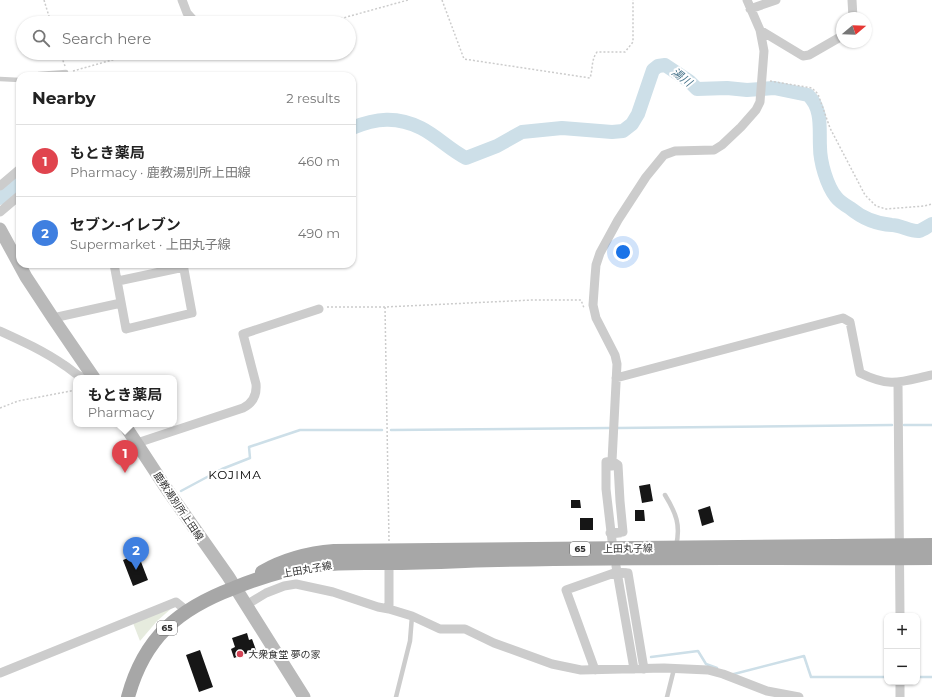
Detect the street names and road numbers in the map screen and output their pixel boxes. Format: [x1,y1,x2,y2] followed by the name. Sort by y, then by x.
[151,469,206,543] street label: 鹿教湯別所上田線
[570,542,590,556] road number: 65
[603,542,653,555] street label: 上田丸子線
[281,559,333,580] street label: 上田丸子線
[157,621,177,635] road number: 65

